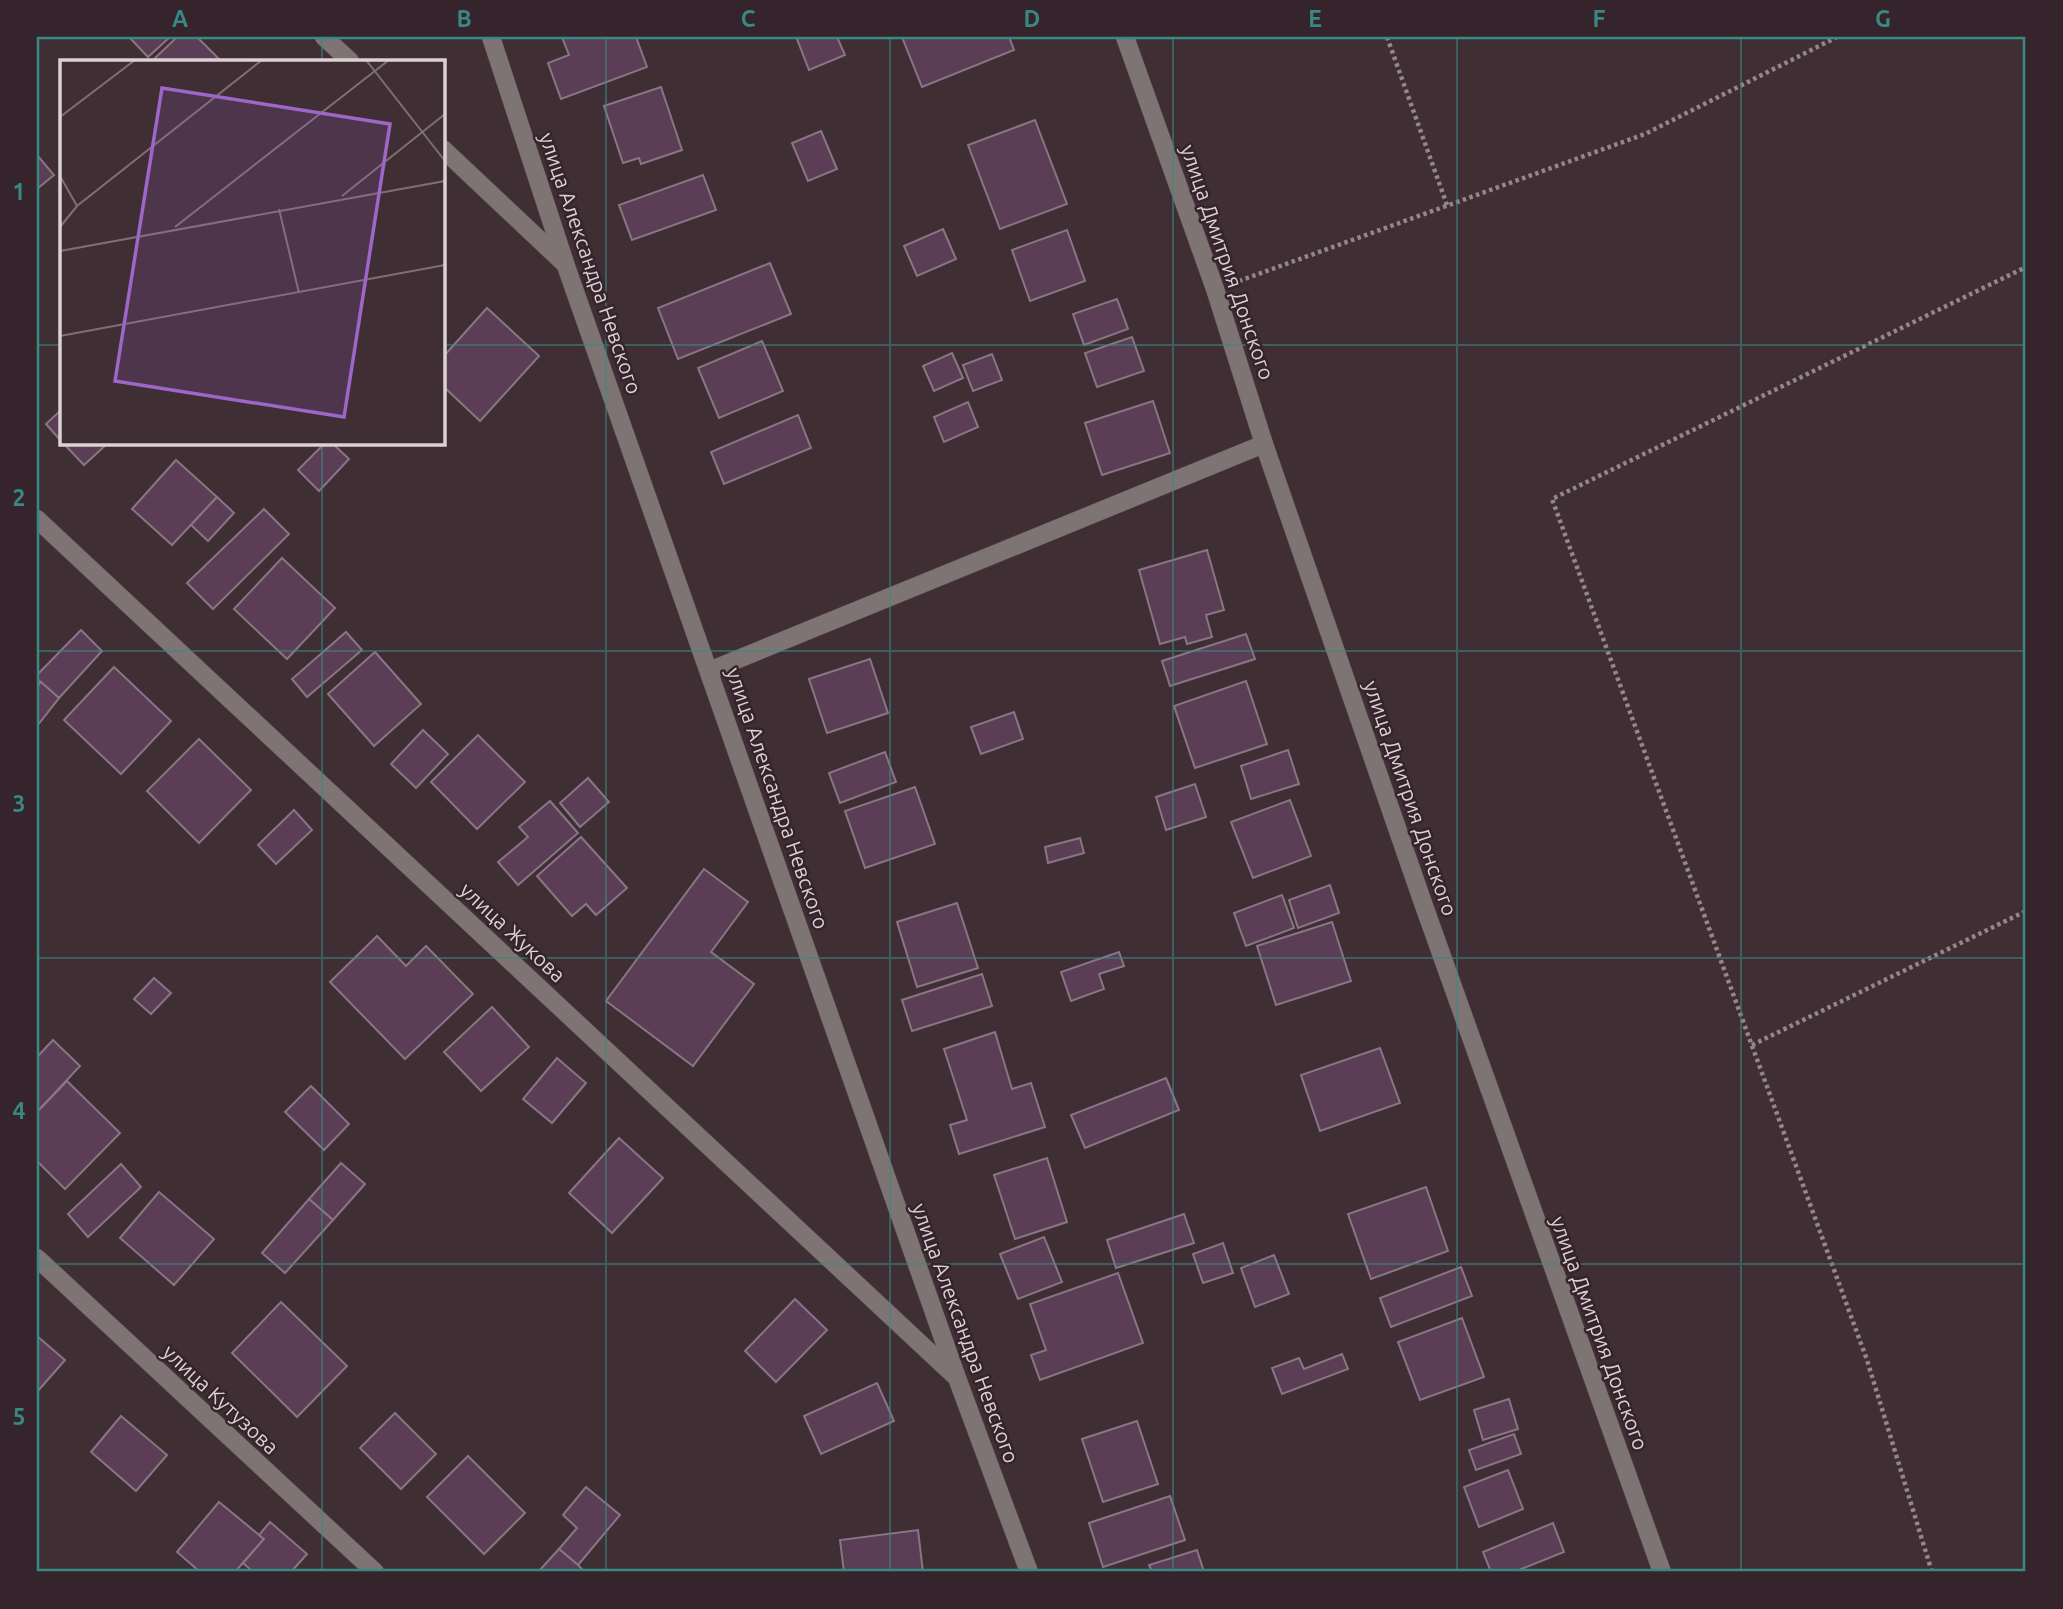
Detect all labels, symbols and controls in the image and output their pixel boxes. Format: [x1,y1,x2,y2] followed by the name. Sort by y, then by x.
[172,6,188,31] text: A
[456,6,472,31] text: B
[741,6,756,31] text: C
[1024,6,1040,31] text: D
[1308,6,1322,31] text: E
[1593,6,1606,31] text: F
[1875,6,1891,31] text: G
[60,60,444,444] inset map
[535,129,647,397] street label: улица Александра Невского
[1176,141,1280,383] street label: улица Дмитрия Донского
[13,179,25,204] text: 1
[13,485,25,510] text: 2
[722,664,834,932] street label: улица Александра Невского
[1359,677,1463,919] street label: улица Дмитрия Донского
[13,791,25,816] text: 3
[455,877,571,987] street label: улица Жукова
[13,1098,26,1123] text: 4
[908,1200,1024,1466] street label: улица Александра Невского
[1546,1213,1654,1453] street label: улица Дмитрия Донского
[158,1339,284,1459] street label: улица Кутузова
[13,1404,25,1429] text: 5

